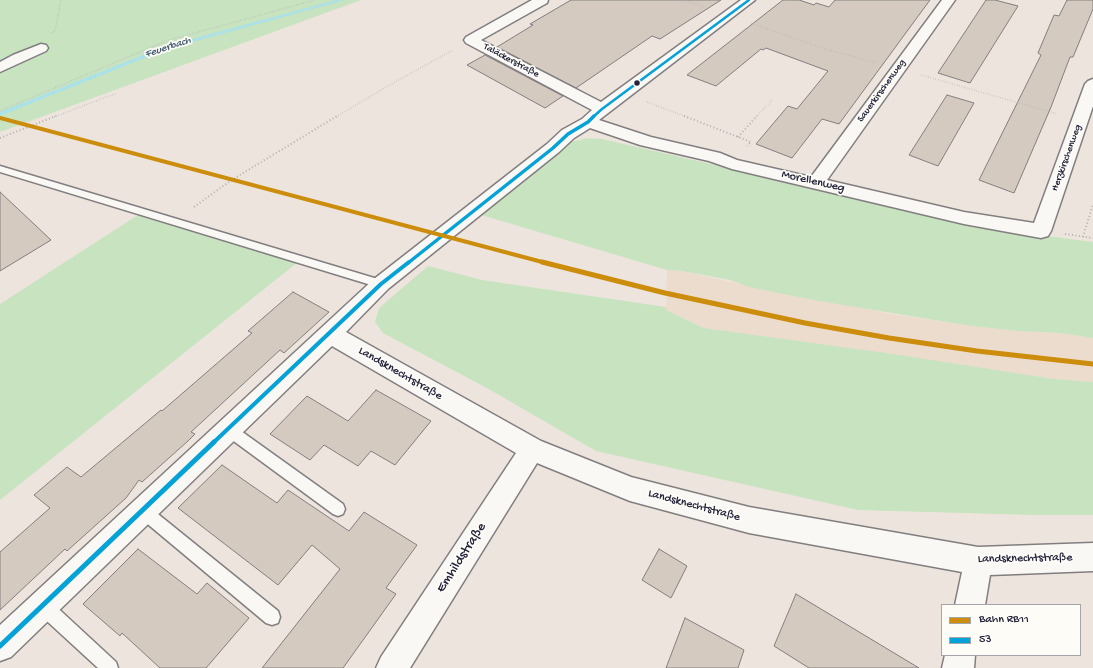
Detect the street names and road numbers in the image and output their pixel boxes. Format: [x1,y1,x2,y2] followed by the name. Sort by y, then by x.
[481,41,541,81] street label: Taläckerstraße
[855,57,909,125] street label: Sauerkirschenweg
[1049,123,1085,193] street label: Herzkirschenweg
[780,168,846,196] street label: Morellenweg
[355,344,445,404] street label: Landsknechtstraße
[646,487,742,525] street label: Landsknechtstraße
[433,520,491,596] street label: Emhildstraße
[978,551,1072,567] street label: Landsknechtstraße

